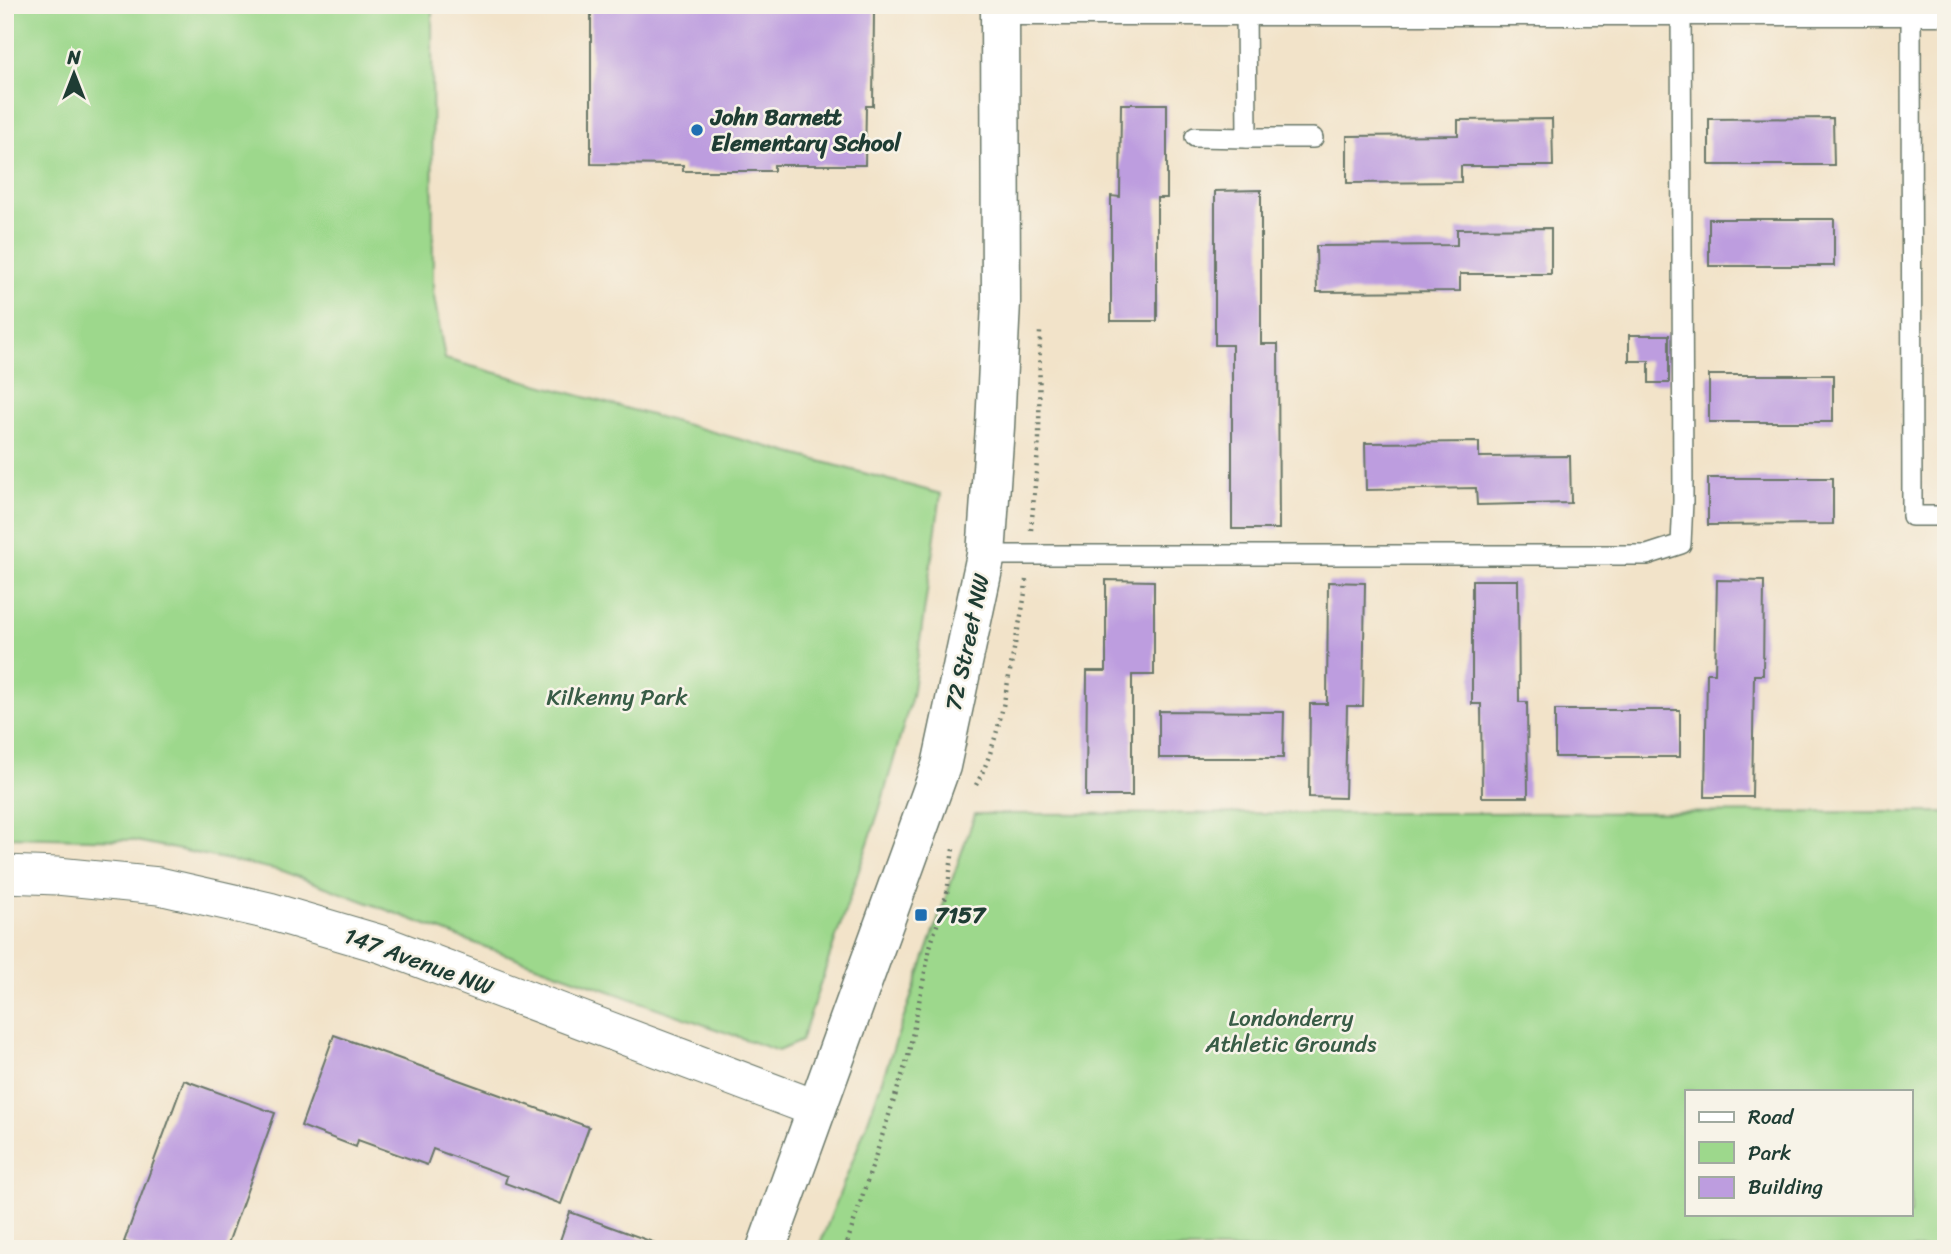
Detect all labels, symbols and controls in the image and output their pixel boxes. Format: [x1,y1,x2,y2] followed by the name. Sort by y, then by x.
[38,38,108,108] north arrow
[66,41,81,74] text: N
[709,97,902,164] place label: John Barnett Elementary School
[689,122,705,138] marker: John Barnett Elementary School
[933,569,1002,714] street label: 72 Street NW
[547,677,688,718] park label: Kilkenny Park
[935,895,987,936] place label: 7157
[913,907,929,923] marker: 7157
[338,915,500,1008] street label: 147 Avenue NW
[1205,998,1377,1065] park label: Londonderry Athletic Grounds
[1685,1090,1912,1216] legend
[1748,1098,1795,1136] text: Road
[1748,1134,1791,1172] text: Park
[1748,1168,1824,1206] text: Building

